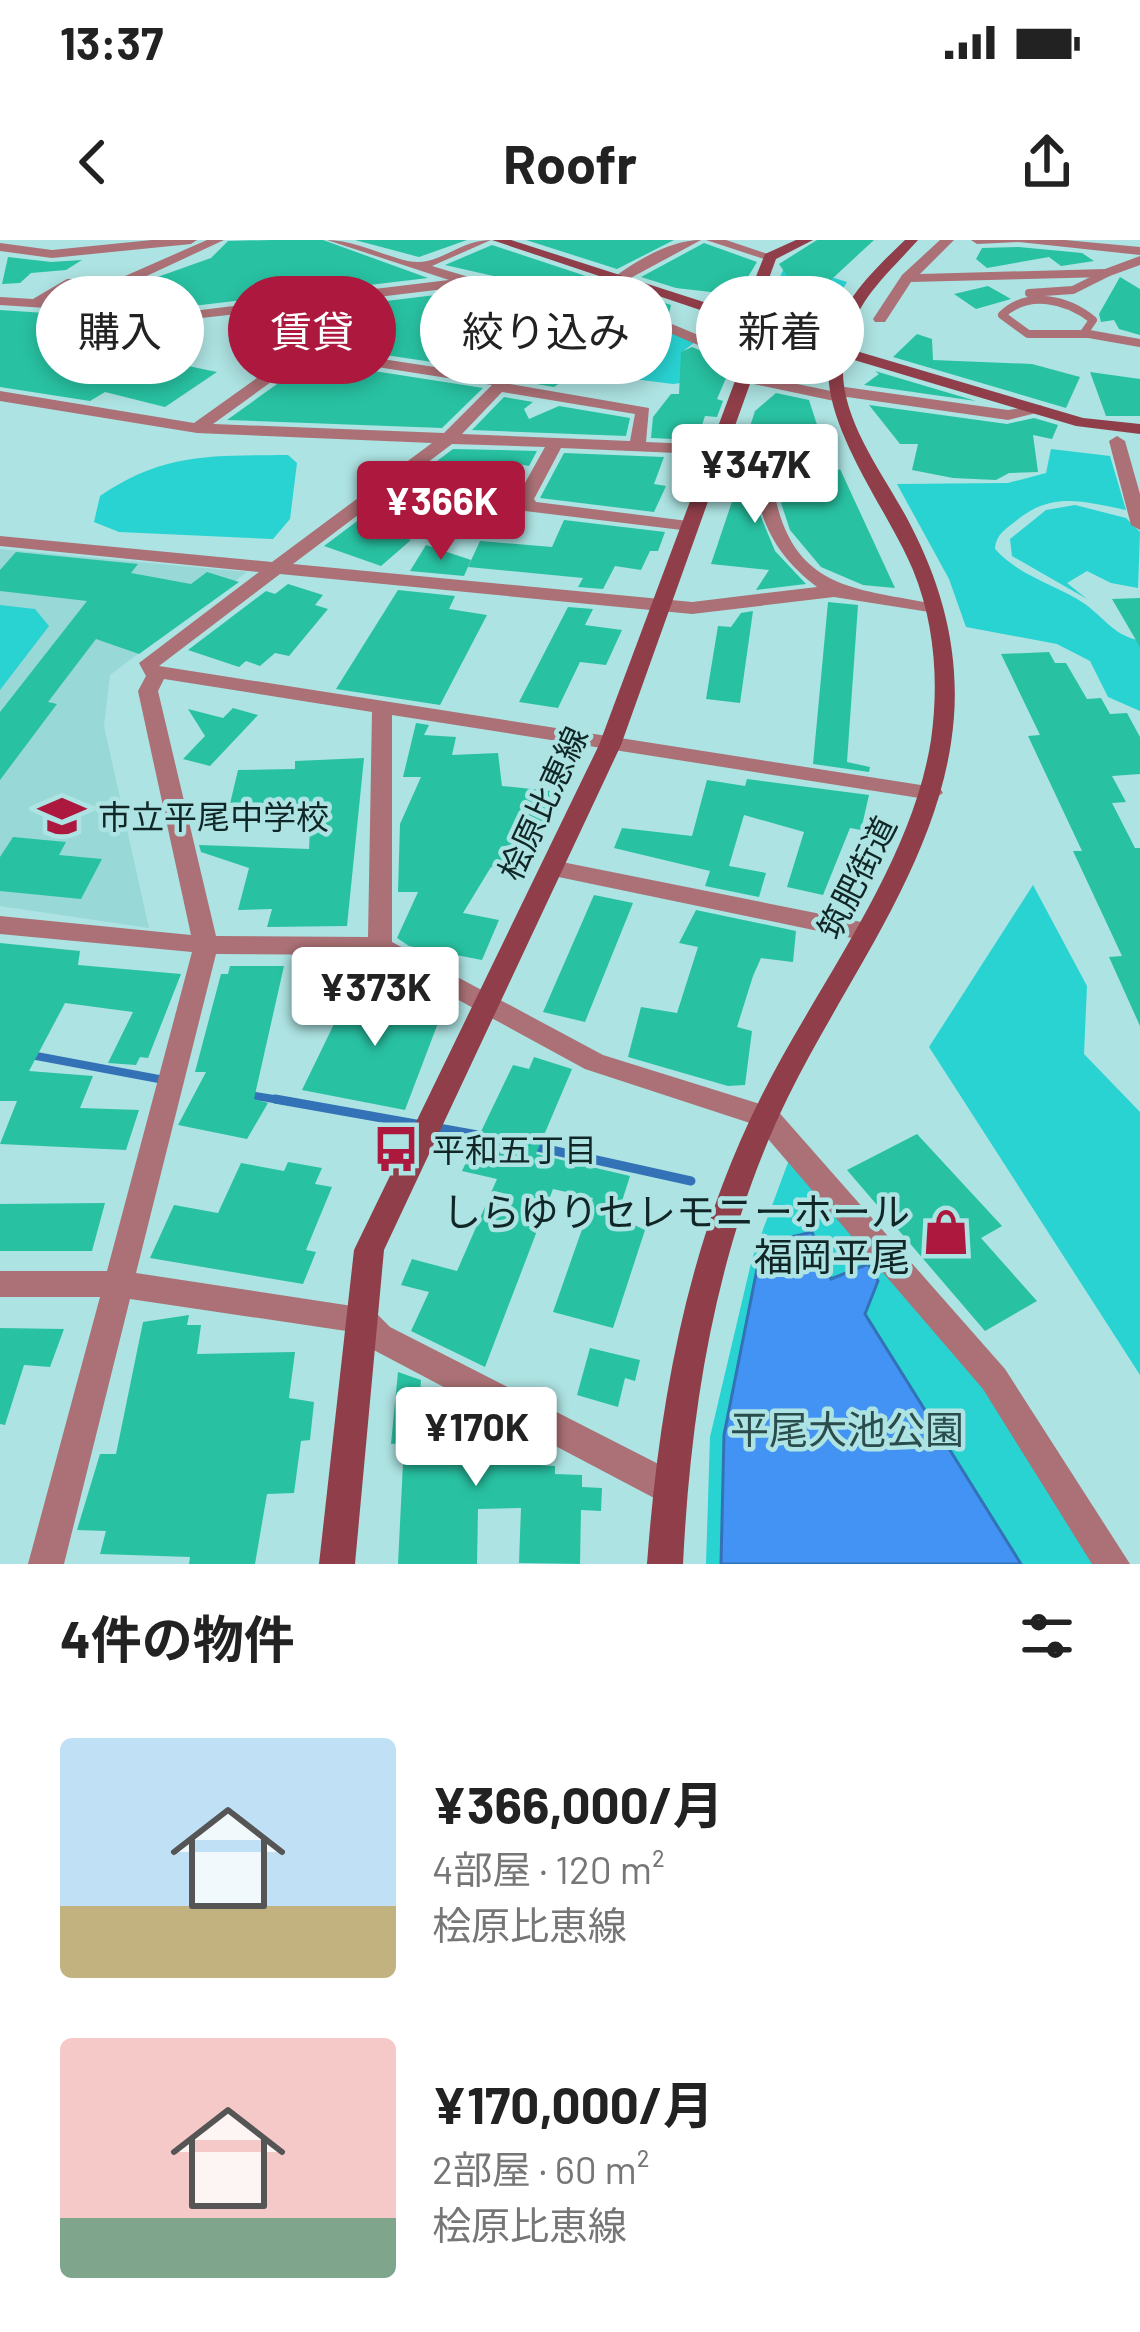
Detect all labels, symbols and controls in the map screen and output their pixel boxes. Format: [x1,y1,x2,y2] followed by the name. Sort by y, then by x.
[60,15,163,69] text: 13:37
[60,129,126,195] icon: back
[1014,129,1080,195] icon: share
[503,130,637,195] text: Roofr
[36,276,204,384] chip: 購入
[228,276,396,384] chip: 賃貸
[420,276,672,384] chip: 絞り込み
[696,276,864,384] chip: 新着
[671,424,839,526] pin: ¥347K
[699,439,811,486] text: ¥347K
[357,461,525,563] pin: ¥366K
[384,476,498,523] text: ¥366K
[489,720,595,886] street label: 桧原比恵線
[37,791,87,841] school or university icon: 市立平尾中学校
[98,796,329,836] place label: 市立平尾中学校
[808,809,904,945] street label: 筑肥街道
[291,947,459,1049] pin: ¥373K
[319,962,431,1009] text: ¥373K
[371,1124,421,1174] bus stop icon: 平和五丁目
[432,1129,597,1169] place label: 平和五丁目
[442,1187,910,1279] place label: しらゆりセレモニーホール 福岡平尾
[921,1207,971,1257] shop icon: しらゆりセレモニーホール 福岡平尾
[392,1387,560,1489] pin: ¥170K
[423,1402,529,1449] text: ¥170K
[730,1405,964,1452] park label: 平尾大池公園
[1014,1603,1080,1669] icon: filters
[60,1607,295,1668] text: 4件の物件
[432,1773,724,1834] text: ¥366,000/月
[156,1786,300,1930] icon: home
[432,1845,665,1892] text: 4部屋 · 120 m²
[432,1901,627,1948] text: 桧原比恵線
[432,2073,714,2134] text: ¥170,000/月
[156,2086,300,2230] icon: home
[432,2145,650,2192] text: 2部屋 · 60 m²
[432,2201,627,2248] text: 桧原比恵線

